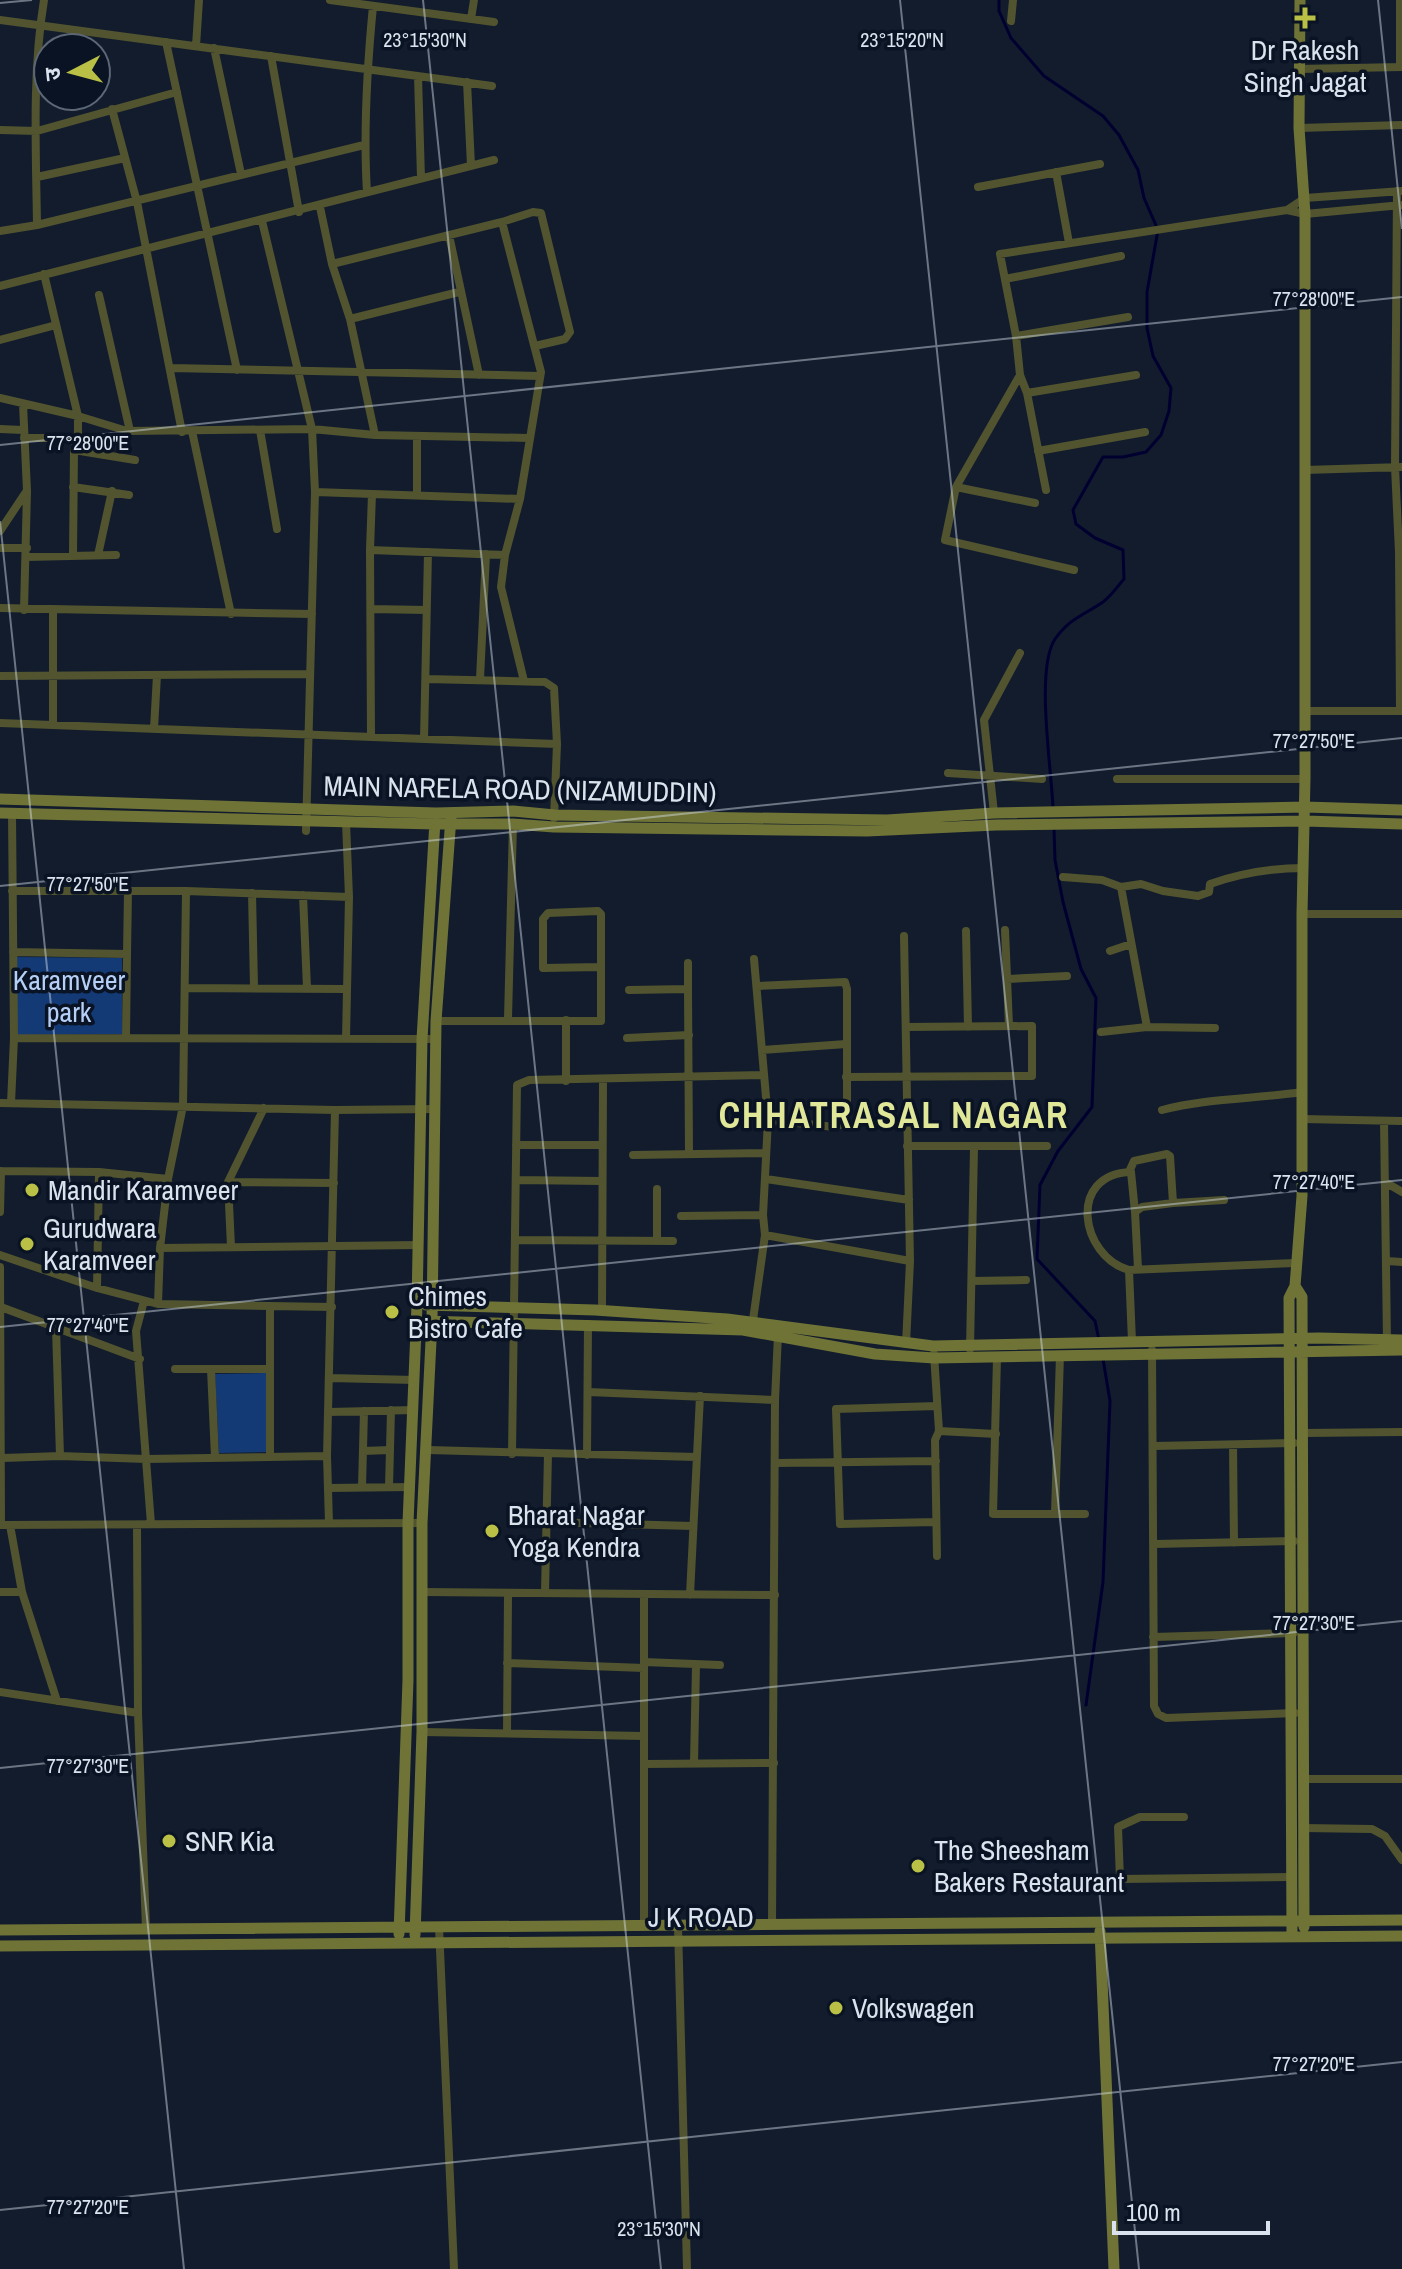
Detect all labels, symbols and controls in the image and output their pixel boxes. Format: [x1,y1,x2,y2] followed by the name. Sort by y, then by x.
[1294,7,1316,29] marker: Dr Rakesh Singh Jagat
[383,26,467,53] text: 23°15'30"N
[860,26,944,53] text: 23°15'20"N
[1244,31,1366,101] place label: Dr Rakesh Singh Jagat
[32,32,112,112] north arrow
[36,65,68,82] text: उ
[1273,285,1355,312] text: 77°28'00"E
[47,429,129,456] text: 77°28'00"E
[1273,727,1355,754] text: 77°27'50"E
[323,767,717,811] street label: MAIN NARELA ROAD (NIZAMUDDIN)
[47,870,129,897] text: 77°27'50"E
[13,961,125,1031] park label: Karamveer park
[719,1091,1069,1139] district label: CHHATRASAL NAGAR
[1273,1168,1355,1195] text: 77°27'40"E
[48,1171,238,1209] place label: Mandir Karamveer
[23,1181,41,1199] marker: Mandir Karamveer
[43,1209,157,1279] place label: Gurudwara Karamveer
[18,1235,36,1253] marker: Gurudwara Karamveer
[408,1277,523,1347] place label: Chimes Bistro Cafe
[383,1303,401,1321] marker: Chimes Bistro Cafe
[47,1311,129,1338] text: 77°27'40"E
[508,1496,645,1566] place label: Bharat Nagar Yoga Kendra
[483,1522,501,1540] marker: Bharat Nagar Yoga Kendra
[1273,1609,1355,1636] text: 77°27'30"E
[47,1752,129,1779] text: 77°27'30"E
[185,1822,275,1860] place label: SNR Kia
[934,1831,1124,1901] place label: The Sheesham Bakers Restaurant
[160,1832,178,1850] marker: SNR Kia
[909,1857,927,1875] marker: The Sheesham Bakers Restaurant
[648,1898,754,1936] street label: J K ROAD
[852,1989,975,2027] place label: Volkswagen
[827,1999,845,2017] marker: Volkswagen
[1273,2050,1355,2077] text: 77°27'20"E
[1114,2185,1268,2235] scale bar
[47,2193,129,2220] text: 77°27'20"E
[1126,2196,1181,2228] text: 100 m
[617,2215,701,2242] text: 23°15'30"N

